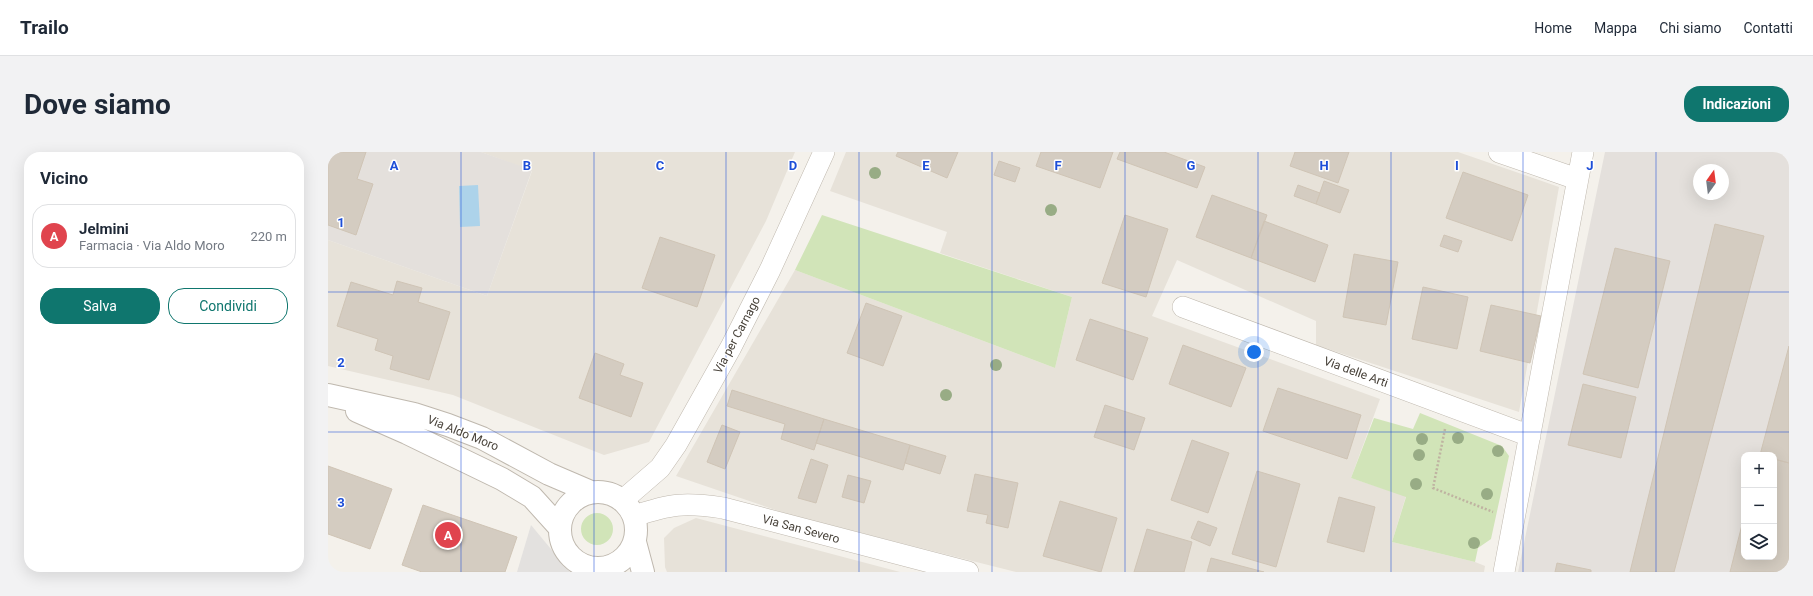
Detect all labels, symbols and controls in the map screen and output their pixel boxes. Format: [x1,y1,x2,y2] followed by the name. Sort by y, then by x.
[20,16,69,39] text: Trailo
[1534,20,1572,36] text: Home
[1594,20,1637,36] text: Mappa
[1659,20,1721,36] text: Chi siamo
[1743,20,1793,36] text: Contatti
[1684,86,1789,122] button: Indicazioni
[24,88,171,121] text: Dove siamo
[390,158,399,173] text: A
[523,158,531,173] text: B
[656,158,665,173] text: C
[789,158,797,173] text: D
[922,158,930,173] text: E
[1054,158,1062,173] text: F
[1187,158,1196,173] text: G
[1319,158,1329,173] text: H
[1455,158,1459,173] text: I
[1586,158,1594,173] text: J
[1693,164,1729,200] north arrow
[40,168,88,188] text: Vicino
[337,215,345,230] text: 1
[79,220,129,238] text: Jelmini
[50,229,58,244] text: A
[250,229,287,244] text: 220 m
[79,238,225,253] text: Farmacia · Via Aldo Moro
[40,288,160,324] button: Salva
[168,288,288,324] button: Condividi
[711,294,763,376] street label: Via per Carnago
[1244,342,1264,362] your location
[1322,354,1390,390] street label: Via delle Arti
[337,355,345,370] text: 2
[425,412,501,454] street label: Via Aldo Moro
[1741,452,1777,560] map controls
[1741,452,1777,488] button: +
[1741,488,1777,524] button: −
[337,495,345,510] text: 3
[761,512,841,546] street label: Via San Severo
[435,520,461,550] pin: A
[1741,524,1777,560] button: layers

